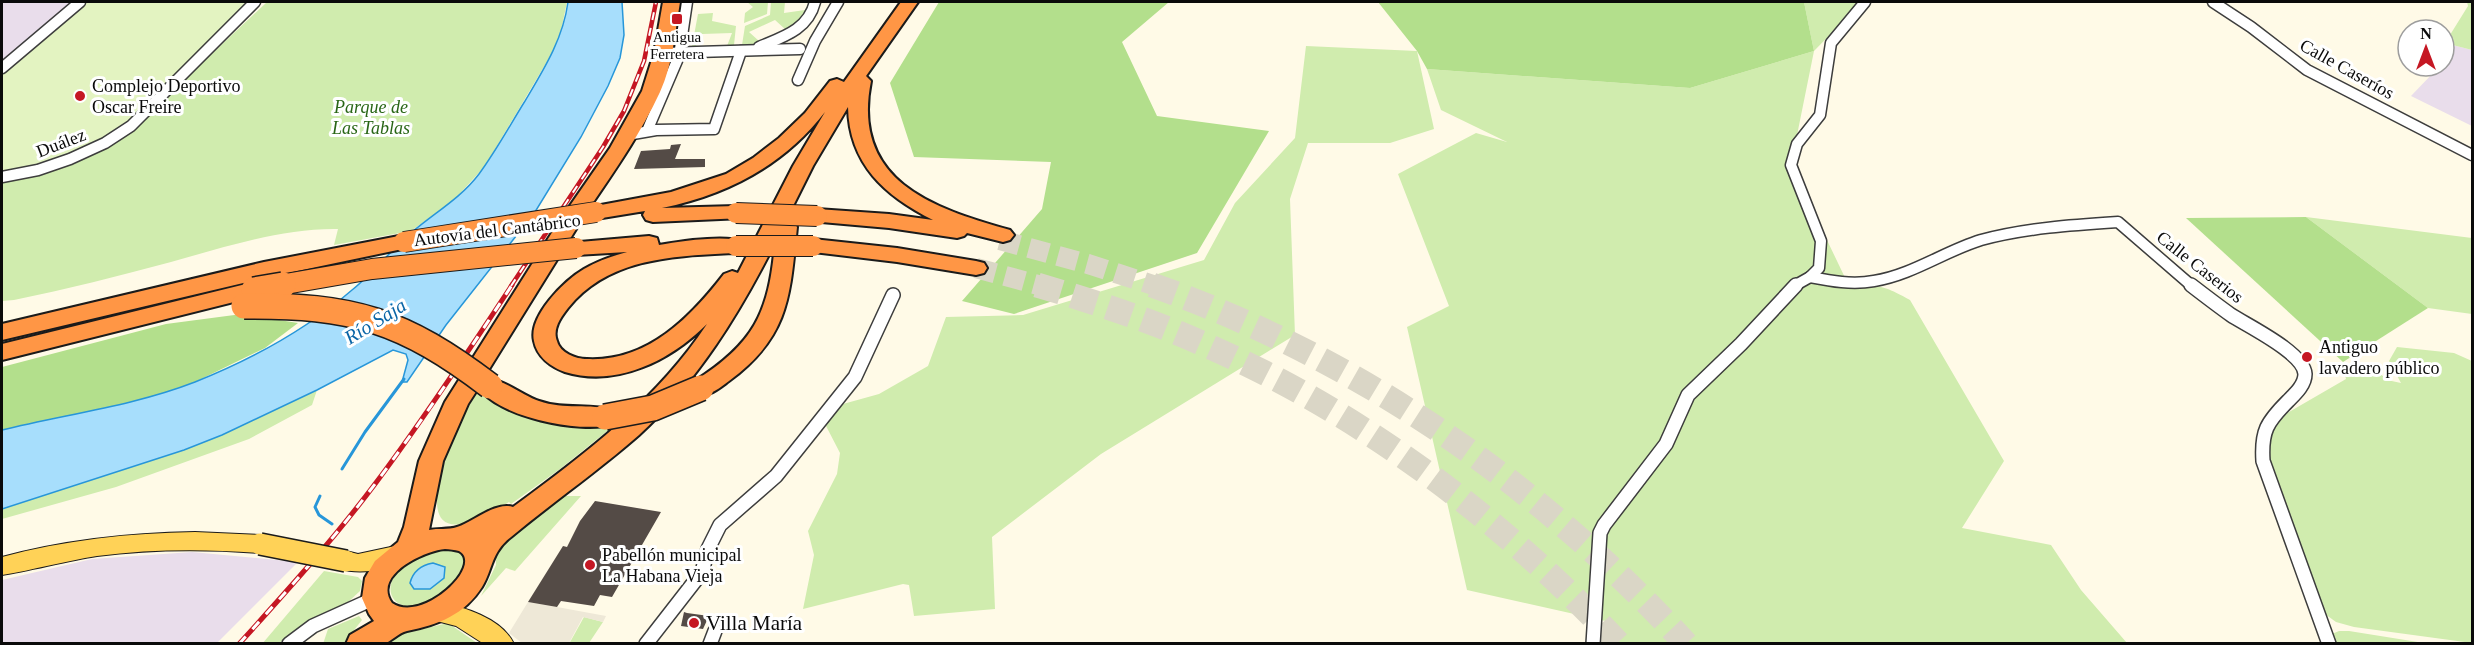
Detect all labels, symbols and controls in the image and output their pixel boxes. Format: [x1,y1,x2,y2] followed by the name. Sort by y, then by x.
[670,12,684,26] marker: Antigua Ferretera
[2396,18,2456,78] north arrow
[2420,25,2432,42] text: N
[650,29,704,62] place label: Antigua Ferretera
[2296,35,2398,103] street label: Calle Caseríos
[92,76,240,117] place label: Complejo Deportivo Oscar Freire
[73,89,87,103] marker: Complejo Deportivo Oscar Freire
[331,97,410,138] park label: Parque de Las Tablas
[34,125,88,161] street label: Duález
[412,210,582,250] street label: Autovía del Cantábrico
[2153,227,2247,307] street label: Calle Caserios
[339,294,410,350] water label: Río Saja
[2319,337,2439,378] place label: Antiguo lavadero público
[2300,350,2314,364] marker: Antiguo lavadero público
[602,545,741,586] place label: Pabellón municipal La Habana Vieja
[583,558,597,572] marker: Pabellón municipal La Habana Vieja
[706,611,803,635] place label: Villa María
[687,616,701,630] marker: Villa María

